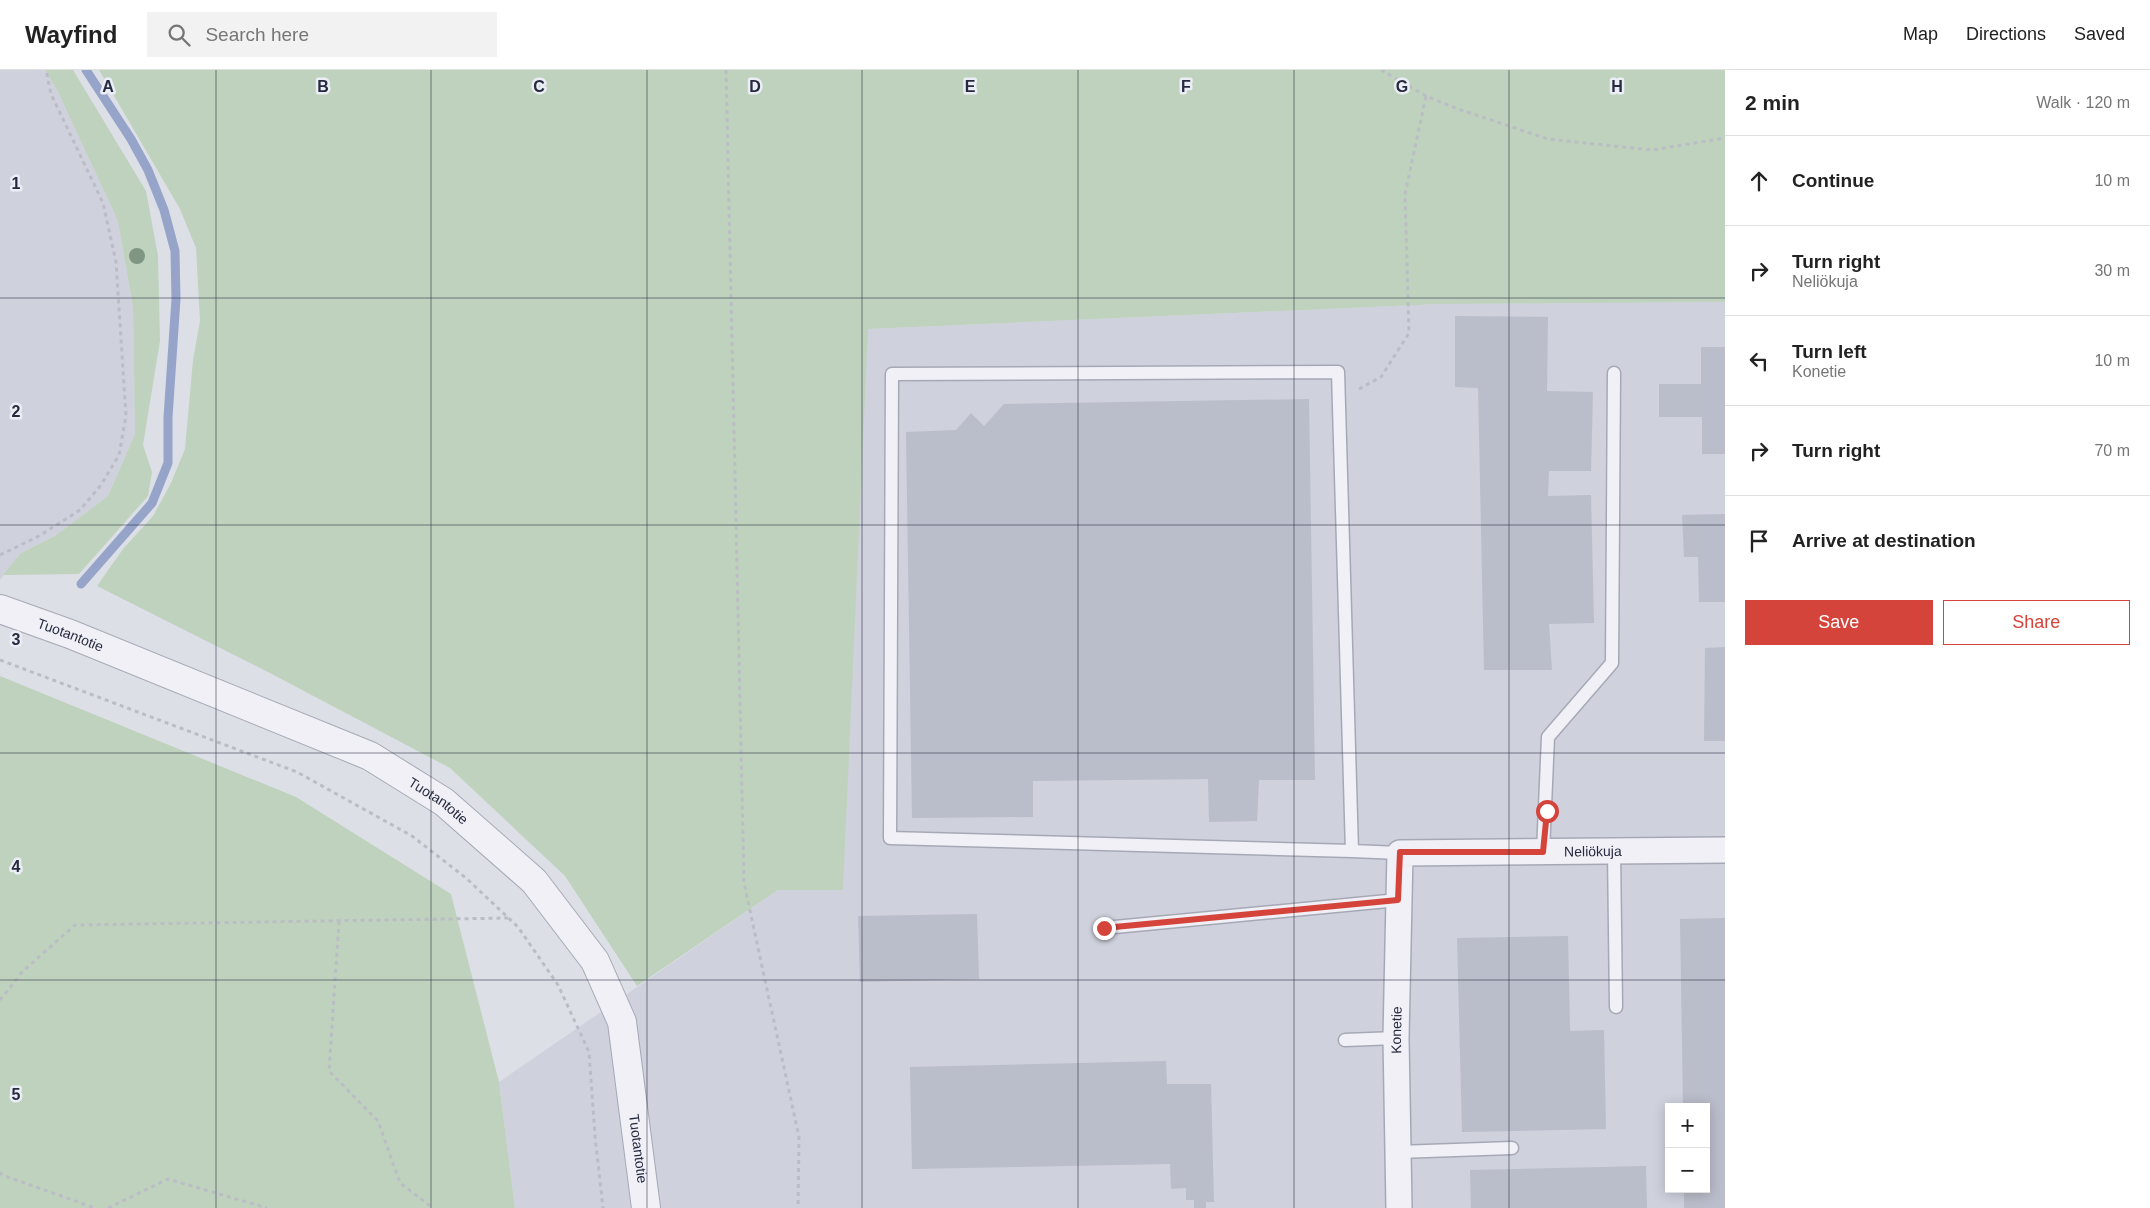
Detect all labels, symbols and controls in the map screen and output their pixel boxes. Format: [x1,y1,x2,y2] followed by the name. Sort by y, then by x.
[147,12,497,57] search box
[25,21,117,48] text: Wayfind
[165,21,193,49] icon: search
[205,24,309,45] text: Search here
[1903,24,1938,44] text: Map
[1966,24,2046,44] text: Directions
[2074,24,2125,44] text: Saved
[102,78,114,95] text: A
[317,78,329,95] text: B
[533,78,545,95] text: C
[749,78,761,95] text: D
[965,78,976,95] text: E
[1181,78,1191,95] text: F
[1396,78,1408,95] text: G
[1611,78,1623,95] text: H
[1745,91,1800,114] text: 2 min
[2036,94,2130,111] text: Walk · 120 m
[1745,167,1773,195] icon: ahead
[1792,170,1874,191] text: Continue
[2094,172,2130,189] text: 10 m
[12,175,21,192] text: 1
[1792,251,1880,272] text: Turn right
[1745,257,1773,285] icon: right
[2094,262,2130,279] text: 30 m
[1792,273,1858,290] text: Neliökuja
[1792,341,1867,362] text: Turn left
[1745,347,1773,375] icon: left
[2094,352,2130,369] text: 10 m
[1792,363,1846,380] text: Konetie
[12,403,21,420] text: 2
[1745,437,1773,465] icon: right
[1792,440,1880,461] text: Turn right
[2094,442,2130,459] text: 70 m
[1745,527,1773,555] icon: arrive
[1792,530,1976,551] text: Arrive at destination
[1745,600,1933,645] button: Save
[1943,600,2130,645] button: Share
[35,615,106,655] street label: Tuotantotie
[12,631,21,648] text: 3
[406,774,472,828] street label: Tuotantotie
[1536,800,1559,823] route start
[1564,843,1622,859] street label: Neliökuja
[12,858,21,875] text: 4
[1093,917,1116,940] route end
[1388,1006,1405,1054] street label: Konetie
[12,1086,21,1103] text: 5
[1665,1103,1710,1193] map controls
[1665,1103,1710,1148] button: +
[626,1113,651,1184] street label: Tuotantotie
[1665,1148,1710,1193] button: −

